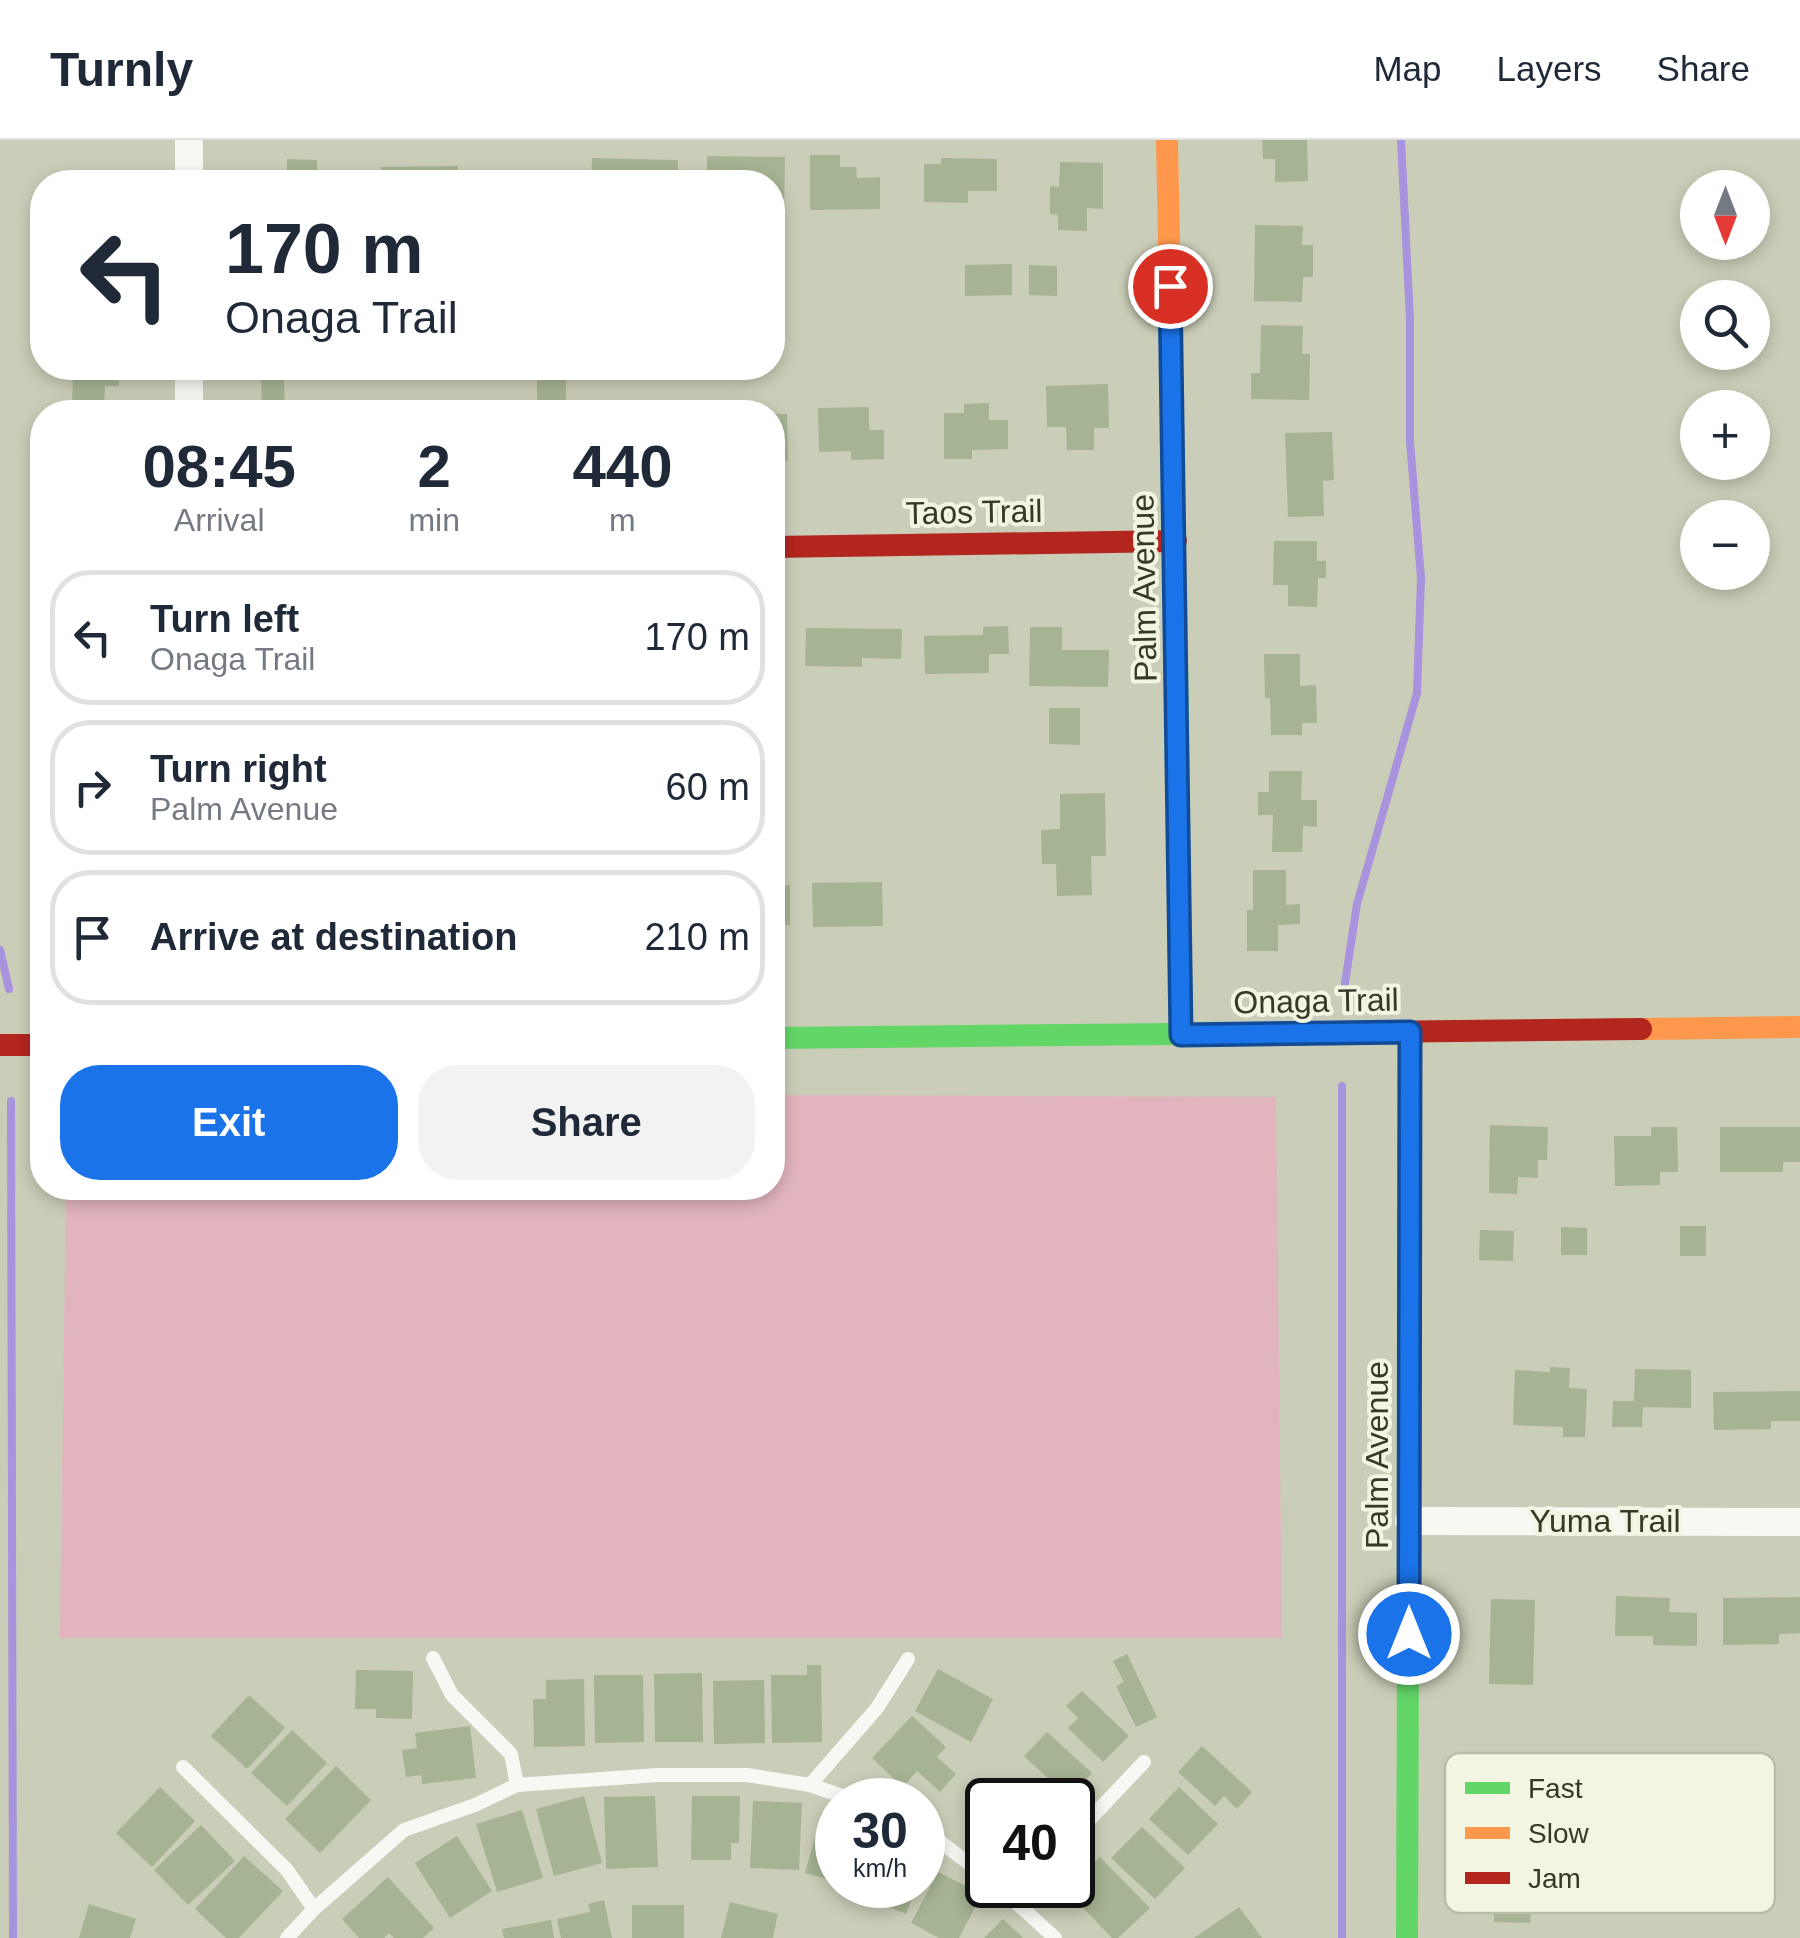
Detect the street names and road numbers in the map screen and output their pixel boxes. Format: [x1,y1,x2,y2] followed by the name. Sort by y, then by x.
[905,493,1043,531] street label: Taos Trail
[1124,494,1164,682] street label: Palm Avenue
[1233,982,1399,1020] street label: Onaga Trail
[1359,1361,1395,1549] street label: Palm Avenue
[1529,1503,1681,1539] street label: Yuma Trail

